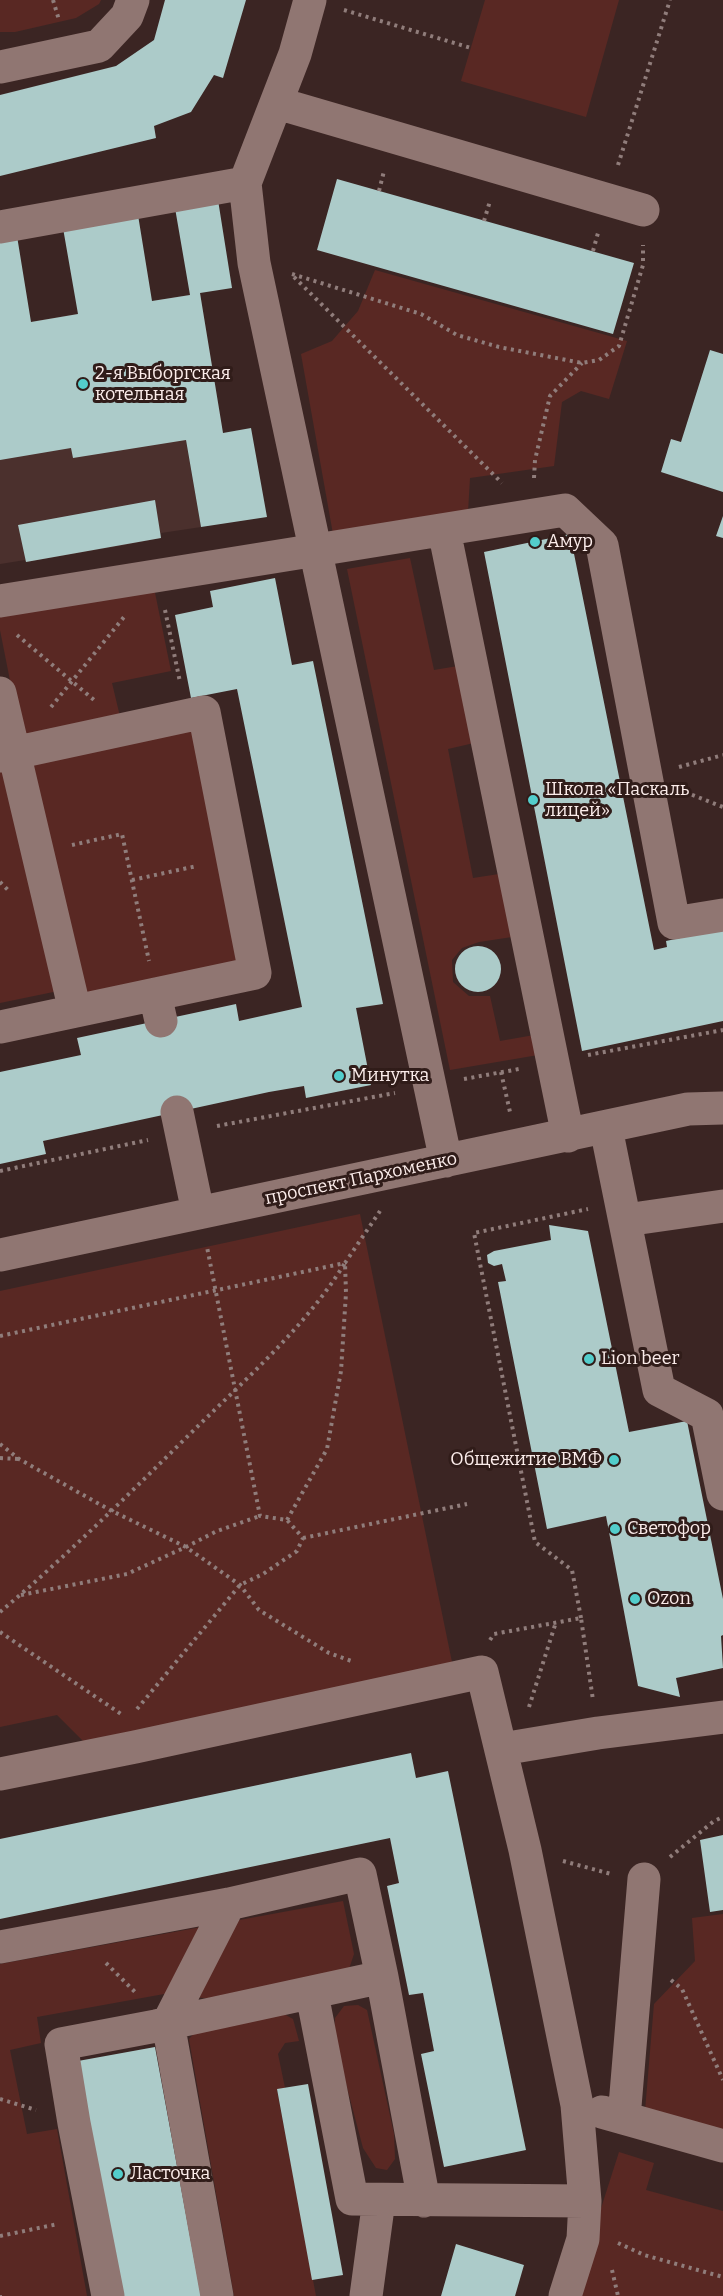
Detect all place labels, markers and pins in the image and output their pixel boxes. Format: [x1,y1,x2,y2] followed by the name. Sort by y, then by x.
[95,363,231,406] place label: 2-я Выборгская котельная
[76,377,90,391] marker: 2-я Выборгская котельная
[547,531,593,553] place label: Амур
[528,535,542,549] marker: Амур
[545,779,689,822] place label: Школа «Паскаль лицей»
[526,793,540,807] marker: Школа «Паскаль лицей»
[351,1065,429,1087] place label: Минутка
[332,1069,346,1083] marker: Минутка
[601,1348,679,1370] place label: Lion beer
[582,1352,596,1366] marker: Lion beer
[450,1449,602,1471] place label: Общежитие ВМФ
[607,1453,621,1467] marker: Общежитие ВМФ
[627,1518,711,1540] place label: Светофор
[608,1522,622,1536] marker: Светофор
[647,1588,691,1610] place label: Ozon
[628,1592,642,1606] marker: Ozon
[130,2163,210,2185] place label: Ласточка
[111,2167,125,2181] marker: Ласточка

